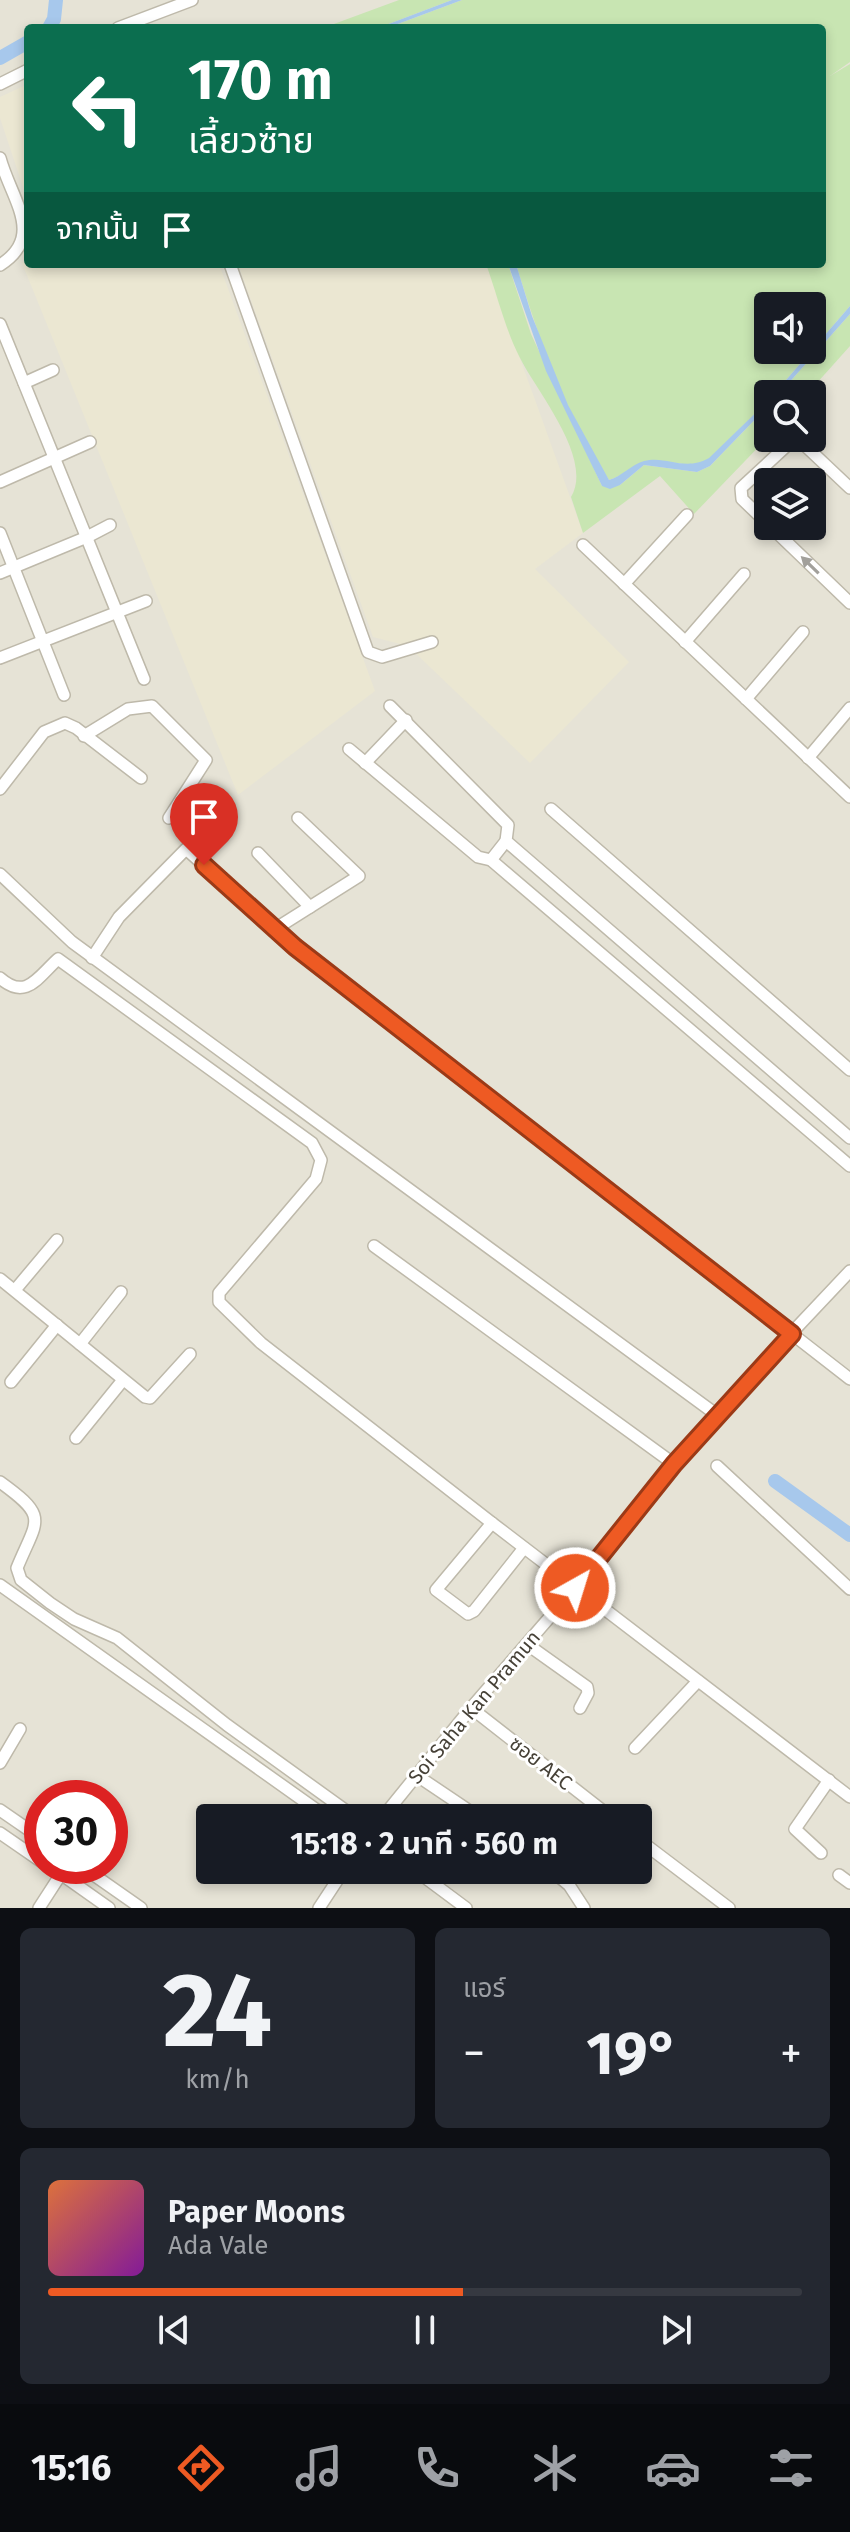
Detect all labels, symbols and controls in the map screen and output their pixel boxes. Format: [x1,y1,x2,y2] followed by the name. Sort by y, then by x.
[188,47,333,114] text: 170 m
[56,56,160,160] icon: left
[188,119,314,163] text: เลี้ยวซ้าย
[155,208,199,252] icon: arrive
[56,211,139,247] text: จากนั้น
[754,292,826,540] map controls
[754,292,826,364] button: sound
[754,380,826,452] button: search
[754,468,826,540] button: layers
[801,556,820,574] one-way arrow
[170,783,238,865] pin
[182,795,226,839] icon: arrive
[533,1546,617,1630] position arrow
[403,1626,545,1788] street label: Soi Saha Kan Pramun
[505,1731,577,1795] street label: ซอย AEC
[24,1780,128,1884] speed limit sign: 30
[290,1826,558,1862] text: 15:18 · 2 นาที · 560 m
[163,1949,272,2074] text: 24
[463,1973,505,2004] text: แอร์
[586,2018,679,2090] text: 19°
[463,2027,485,2080] text: −
[780,2027,802,2080] text: +
[185,2064,250,2095] text: km/h
[168,2194,345,2230] text: Paper Moons
[168,2230,268,2261] text: Ada Vale
[152,2308,196,2352] icon: previous
[403,2308,447,2352] icon: pause
[654,2308,698,2352] icon: next
[173,2440,229,2496] icon: directions
[291,2440,347,2496] icon: music
[409,2440,465,2496] icon: phone
[527,2440,583,2496] icon: climate
[645,2440,701,2496] icon: car
[763,2440,819,2496] icon: filters
[31,2446,111,2490] text: 15:16

